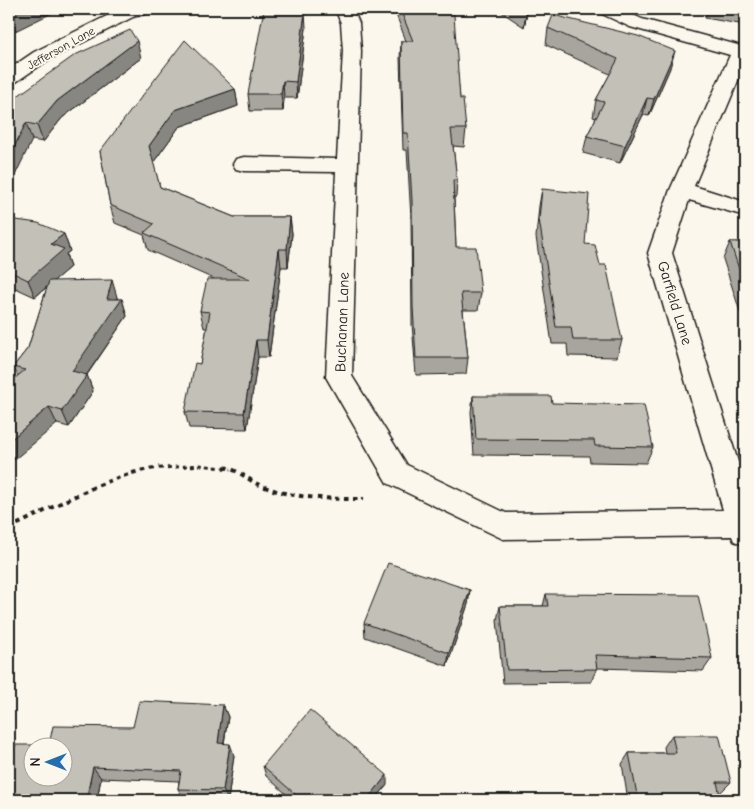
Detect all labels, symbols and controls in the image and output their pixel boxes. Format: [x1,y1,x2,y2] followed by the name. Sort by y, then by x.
[25,24,97,72] street label: Jefferson Lane
[654,259,696,347] street label: Garfield Lane
[331,271,353,372] street label: Buchanan Lane
[22,736,72,786] north arrow
[27,757,44,767] text: N

